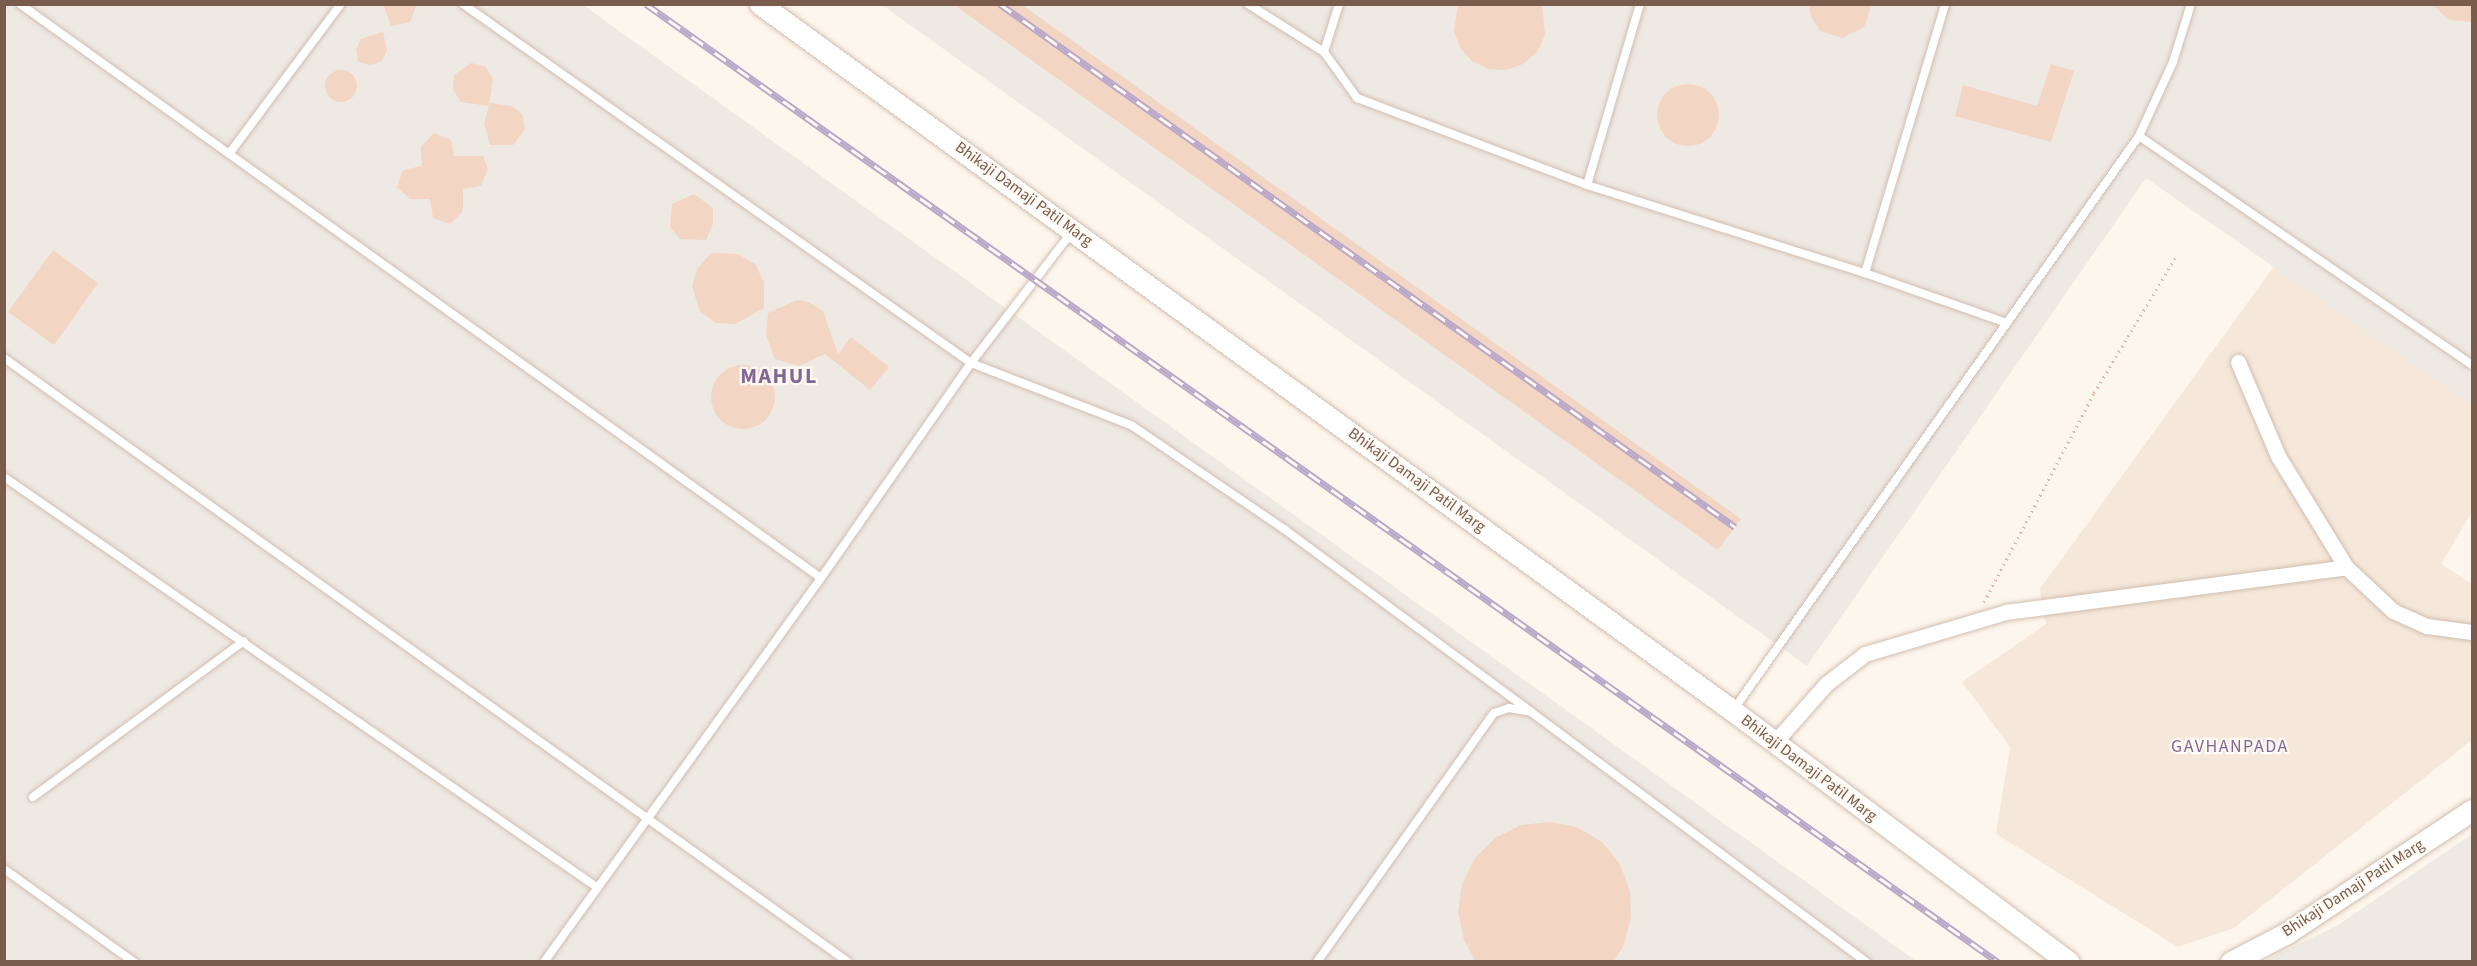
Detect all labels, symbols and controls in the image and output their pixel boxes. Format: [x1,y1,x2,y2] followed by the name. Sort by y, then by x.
[952,138,1096,250] street label: Bhikaji Damaji Patil Marg
[740,364,818,390] district label: MAHUL
[1345,424,1489,536] street label: Bhikaji Damaji Patil Marg
[1737,711,1881,825] street label: Bhikaji Damaji Patil Marg
[2171,736,2289,758] district label: GAVHANPADA
[2278,835,2428,941] street label: Bhikaji Damaji Patil Marg

